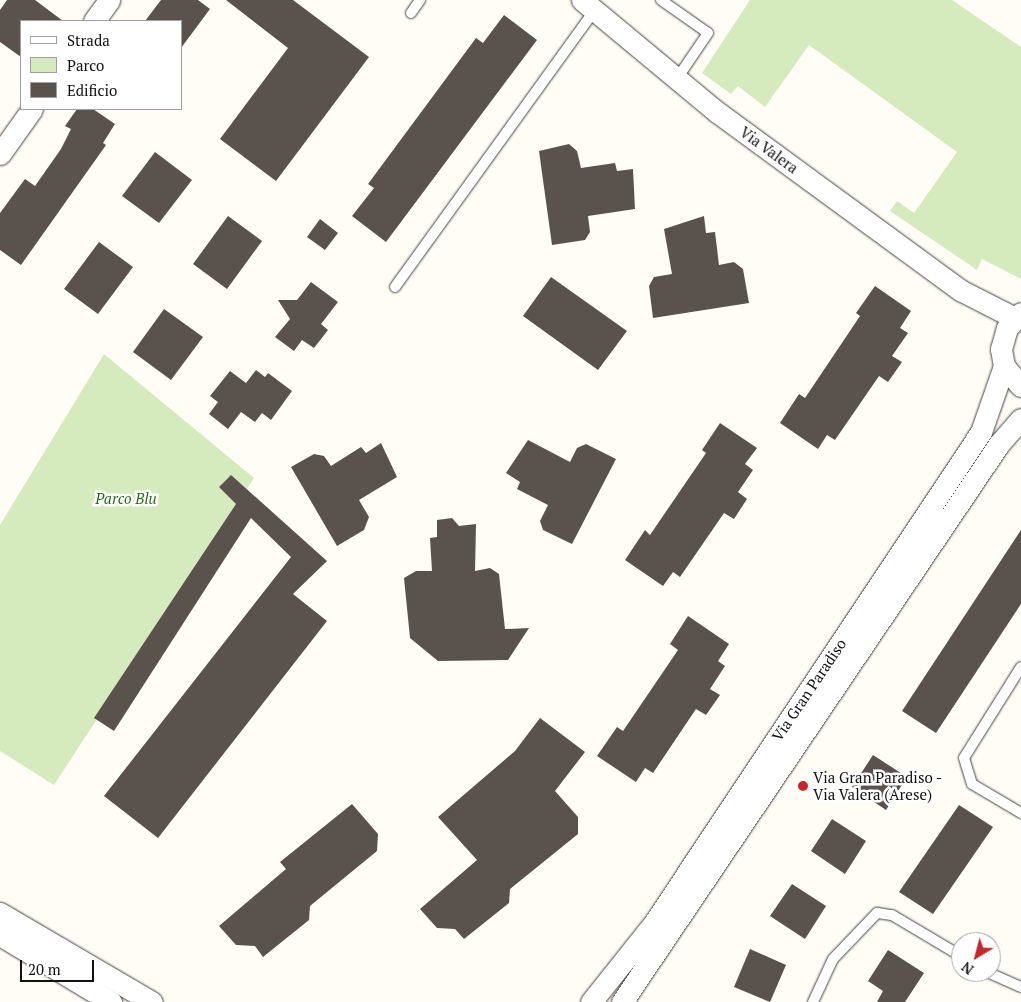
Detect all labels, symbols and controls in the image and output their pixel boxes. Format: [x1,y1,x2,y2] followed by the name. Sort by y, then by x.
[20,20,182,110] legend
[67,30,110,50] text: Strada
[67,55,104,75] text: Parco
[67,80,117,100] text: Edificio
[736,123,802,177] street label: Via Valera
[95,490,157,508] park label: Parco Blu
[768,635,850,745] street label: Via Gran Paradiso
[813,768,943,803] place label: Via Gran Paradiso - Via Valera (Arese)
[797,780,809,792] marker: Via Gran Paradiso - Via Valera (Arese)
[951,932,1001,982] north arrow
[22,950,96,982] scale bar
[957,958,977,979] text: N
[28,959,61,979] text: 20 m

